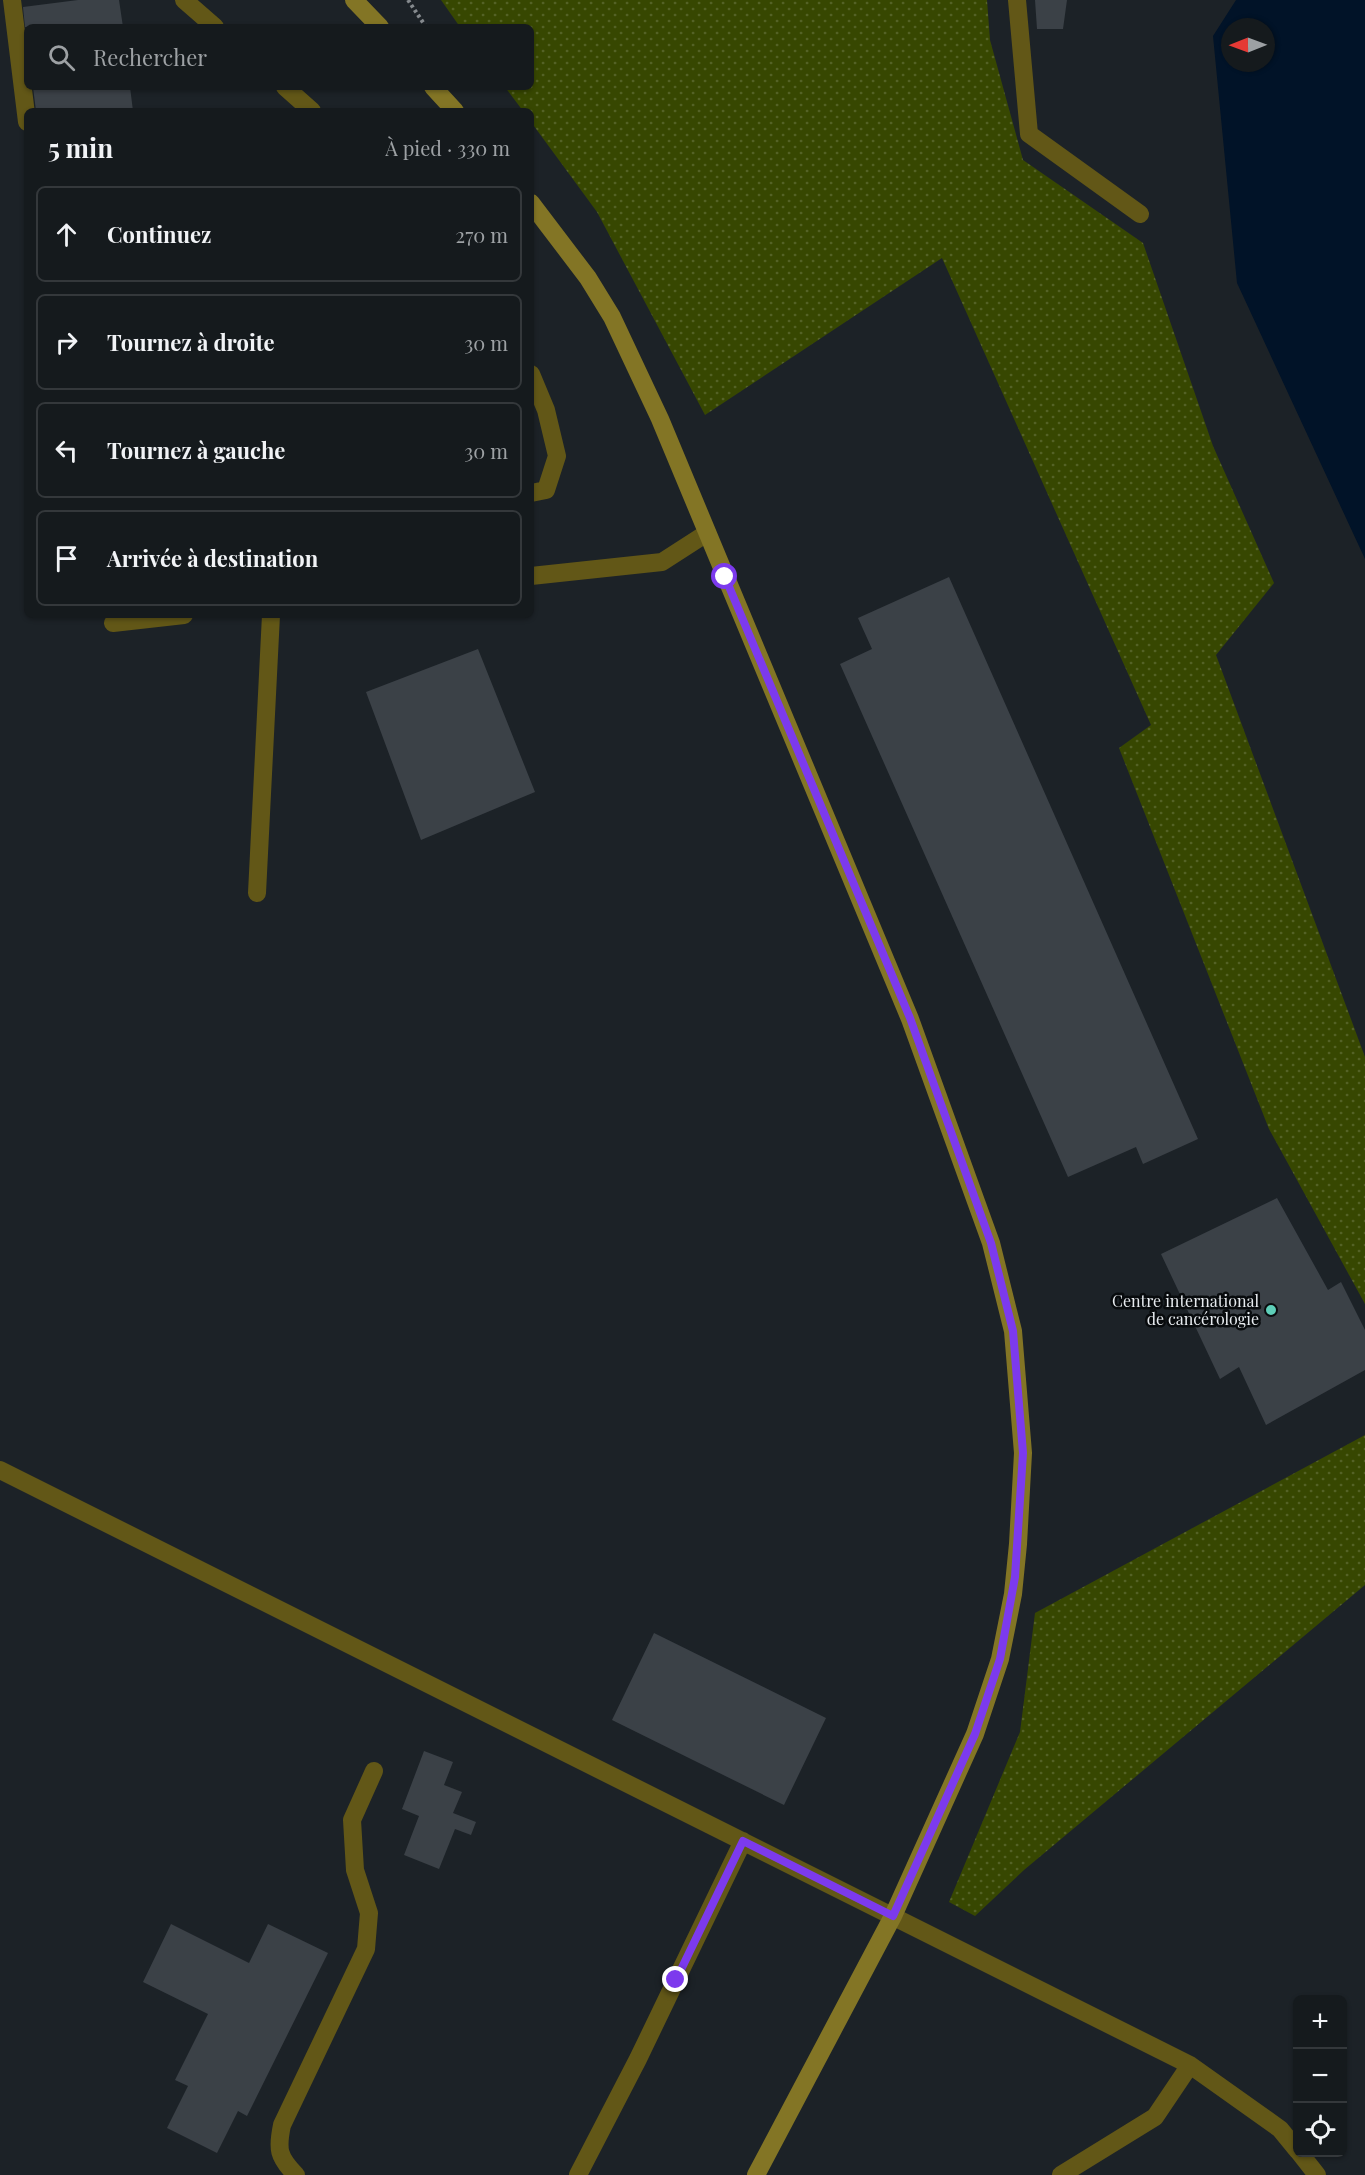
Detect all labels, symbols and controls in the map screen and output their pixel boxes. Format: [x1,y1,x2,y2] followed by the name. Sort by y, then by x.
[1221,18,1275,72] north arrow
[24,24,534,90] search box
[45,41,78,74] icon: search
[93,42,207,72] text: Rechercher
[48,130,113,165] text: 5 min
[385,134,510,161] text: À pied · 330 m
[50,218,83,251] icon: ahead
[107,219,211,249] text: Continuez
[456,221,508,248] text: 270 m
[50,326,83,359] icon: right
[107,327,275,357] text: Tournez à droite
[464,329,508,356] text: 30 m
[50,434,83,467] icon: left
[107,435,285,465] text: Tournez à gauche
[464,437,508,464] text: 30 m
[50,542,83,575] icon: arrive
[107,543,318,573] text: Arrivée à destination
[711,563,737,589] route start
[1112,1290,1259,1329] place label: Centre international de cancérologie
[1264,1303,1278,1317] marker: Centre international de cancérologie
[662,1966,688,1992] route end
[1293,1995,1347,2157] map controls
[1293,1995,1347,2049] button: +
[1293,2049,1347,2103] button: −
[1293,2103,1347,2157] button: locate

